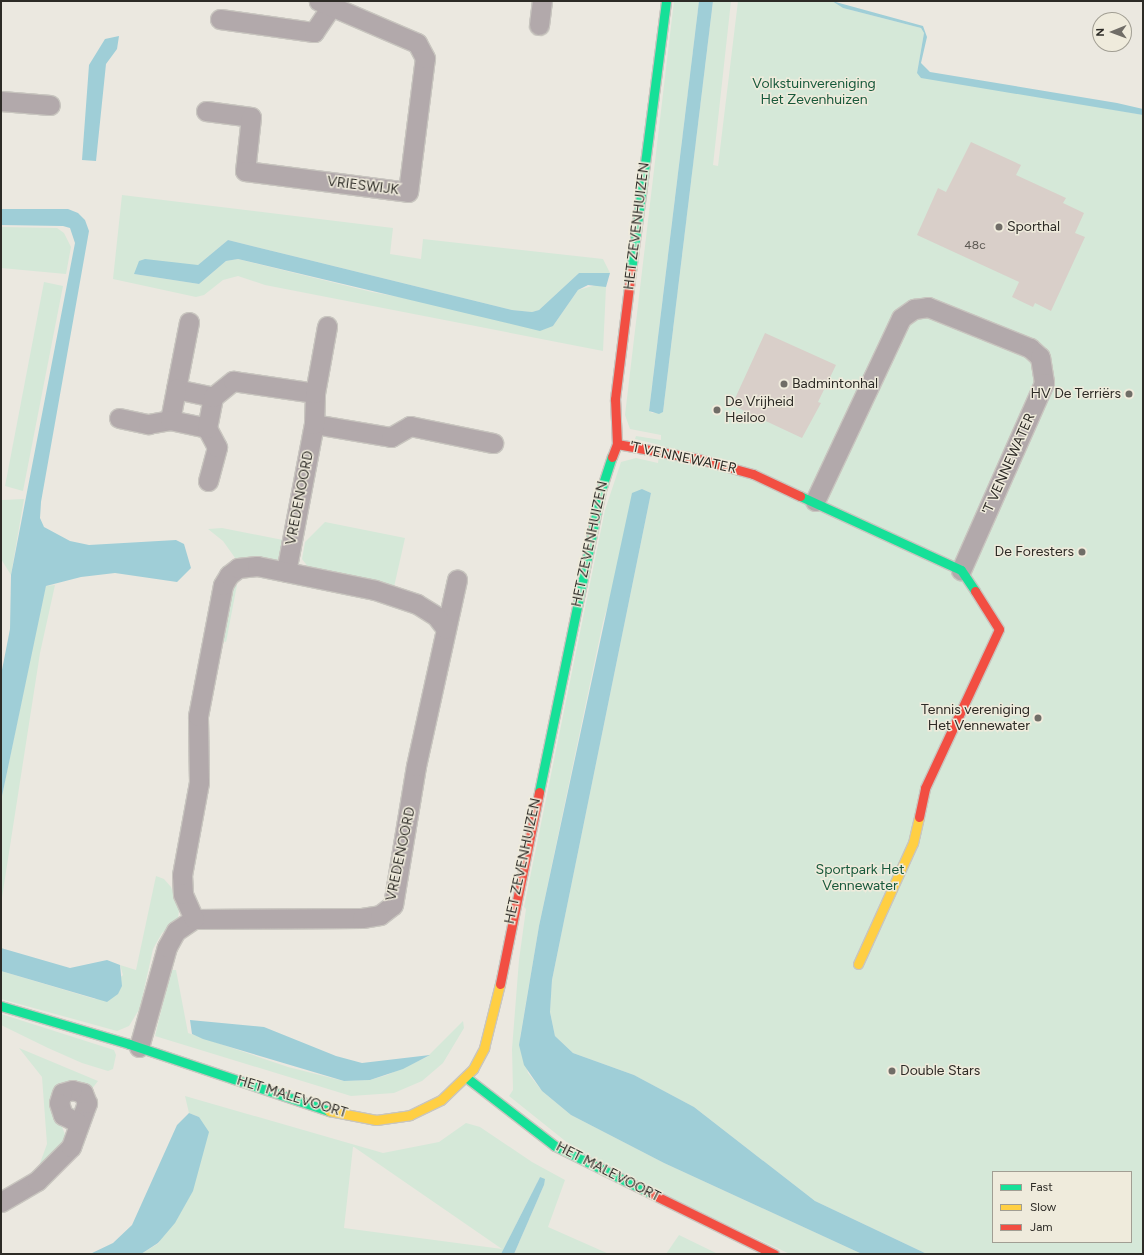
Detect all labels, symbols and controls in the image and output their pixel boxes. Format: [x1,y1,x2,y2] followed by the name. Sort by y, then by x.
[1092,12,1132,52] north arrow
[1094,28,1107,37] text: N
[752,76,876,108] park label: Volkstuinvereniging Het Zevenhuizen
[621,161,653,291] street label: HET ZEVENHUIZEN
[326,173,400,199] street label: VRIESWIJK
[1007,219,1060,235] place label: Sporthal
[994,222,1004,232] marker: Sporthal
[964,239,986,253] house number: 48c
[792,376,878,392] place label: Badmintonhal
[779,379,789,389] marker: Badmintonhal
[1030,386,1121,402] place label: HV De Terriërs
[1124,389,1134,399] marker: HV De Terriërs
[725,394,794,426] place label: De Vrijheid Heiloo
[712,405,722,415] marker: De Vrijheid Heiloo
[979,411,1039,517] street label: 'T VENNEWATER
[628,438,738,478] street label: 'T VENNEWATER
[283,449,317,547] street label: VREDENOORD
[568,479,612,609] street label: HET ZEVENHUIZEN
[995,544,1074,560] place label: De Foresters
[1077,547,1087,557] marker: De Foresters
[921,702,1030,734] place label: Tennis vereniging Het Vennewater
[1033,713,1043,723] marker: Tennis vereniging Het Vennewater
[501,796,545,926] street label: HET ZEVENHUIZEN
[383,805,419,903] street label: VREDENOORD
[816,862,904,894] park label: Sportpark Het Vennewater
[900,1063,980,1079] place label: Double Stars
[887,1066,897,1076] marker: Double Stars
[235,1072,349,1122] street label: HET MALEVOORT
[553,1138,663,1206] street label: HET MALEVOORT
[992,1171,1132,1243] legend
[1030,1180,1053,1194] text: Fast
[1030,1200,1056,1214] text: Slow
[1030,1220,1053,1234] text: Jam

